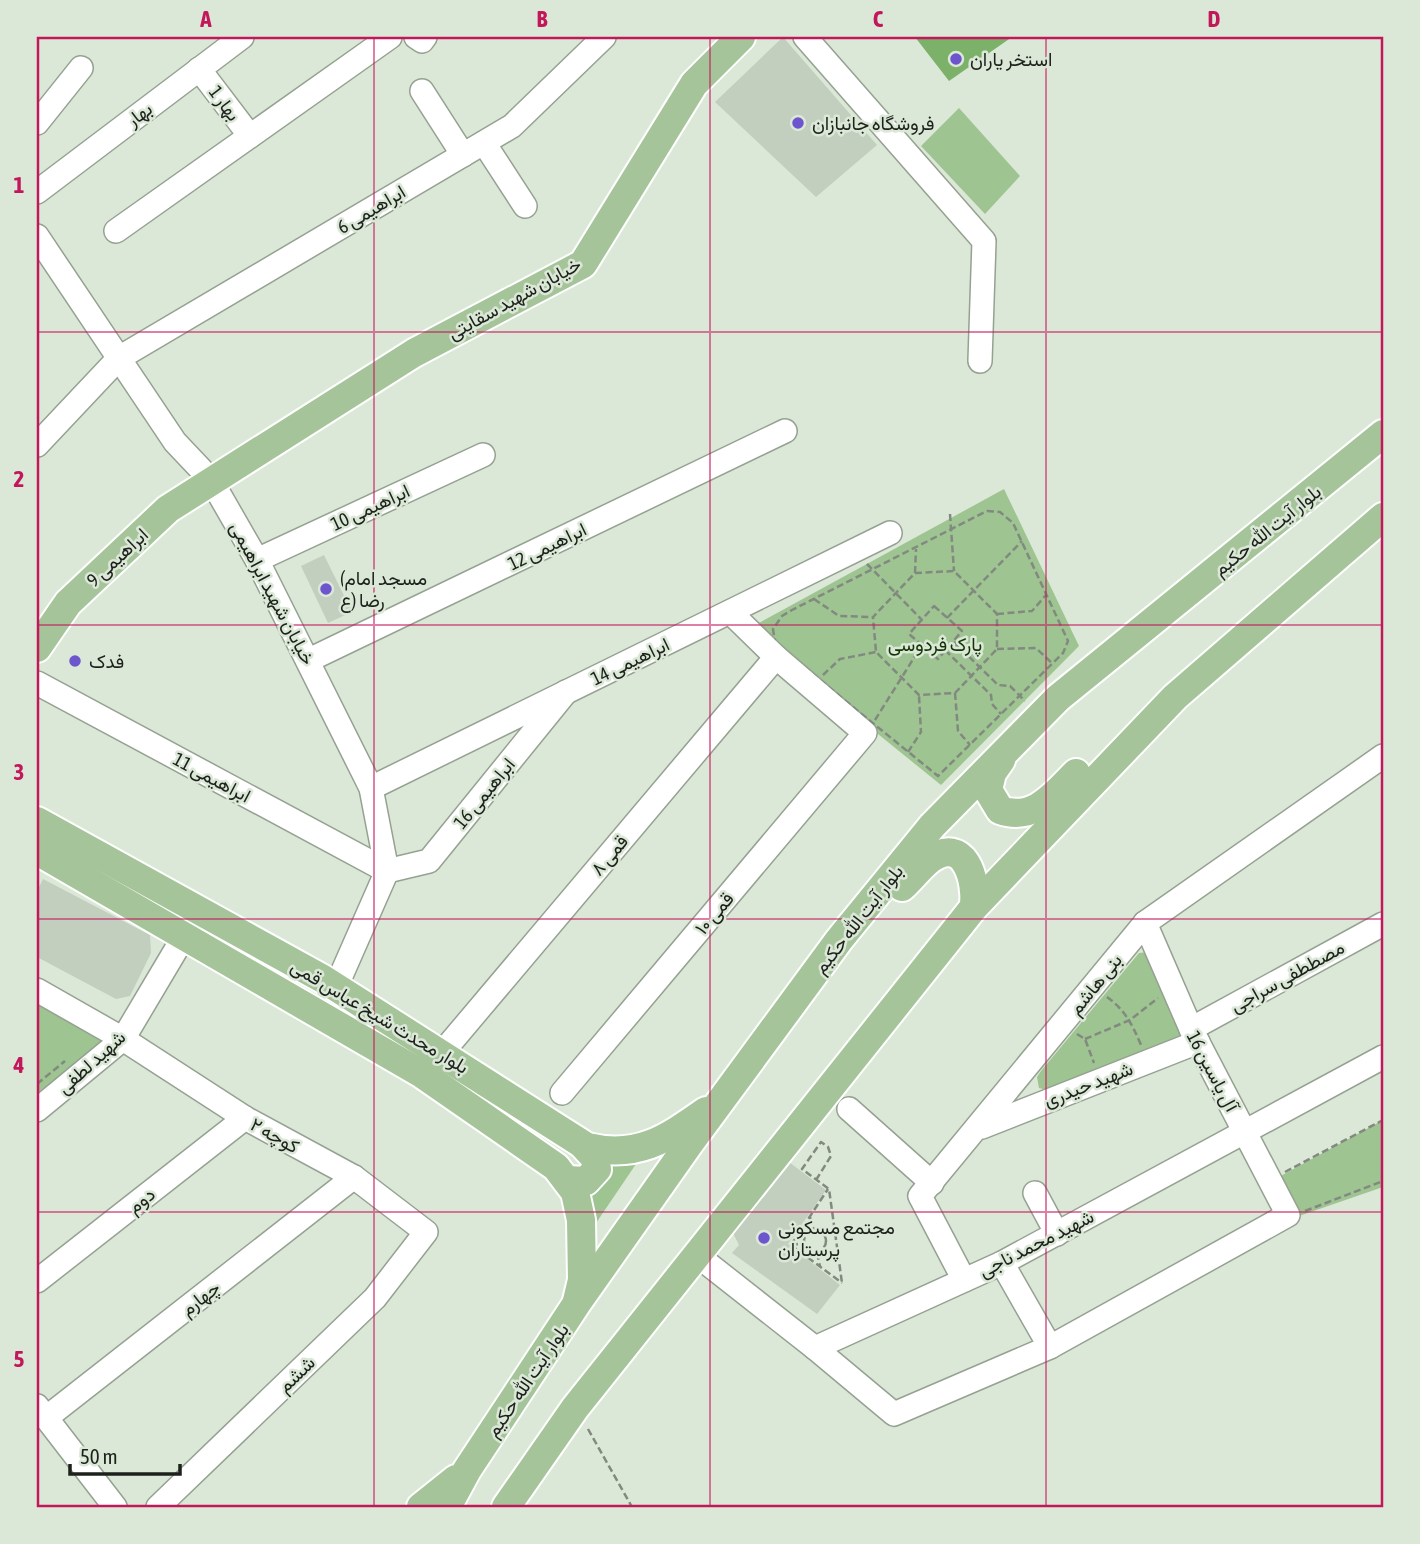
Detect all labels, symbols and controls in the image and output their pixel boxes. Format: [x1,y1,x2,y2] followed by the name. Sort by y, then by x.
[199,6,212,32] text: A
[537,6,548,32] text: B
[873,6,884,32] text: C
[1208,6,1221,32] text: D
[970,48,1052,71] place label: استخر یاران
[948,51,964,67] marker: استخر یاران
[204,81,245,125] street label: بهار 1
[121,97,157,132] street label: بهار
[812,112,934,135] place label: فروشگاه جانبازان
[790,115,806,131] marker: فروشگاه جانبازان
[14,172,25,198] text: 1
[333,180,410,239] street label: ابراهیمی 6
[443,252,585,345] street label: خیابان شهید سقایتی
[14,466,24,492] text: 2
[327,479,413,536] street label: ابراهیمی 10
[1209,480,1327,582] street label: بلوار آیت الله حکیم
[225,518,320,669] street label: خیابان شهید ابراهیمی
[504,518,590,575] street label: ابراهیمی 12
[82,523,153,592] street label: ابراهیمی 9
[340,567,427,613] place label: (مسجد امام رضا (ع
[318,581,334,597] marker: (مسجد امام رضا (ع
[587,633,673,690] street label: ابراهیمی 14
[888,633,982,658] park label: پارک فردوسی
[89,650,124,672] place label: فدک
[67,653,83,669] marker: فدک
[169,747,254,807] street label: ابراهیمی 11
[449,753,520,833] street label: ابراهیمی 16
[14,759,24,785] text: 3
[586,830,633,880] street label: قمی ۸
[809,860,909,979] street label: بلوار آیت الله حکیم
[690,887,739,939] street label: قمی ۱۰
[1226,936,1348,1017] street label: مصططفی سراجی
[1064,949,1128,1020] street label: بنی هاشم
[286,954,473,1080] street label: بلوار محدث شیخ عباس قمی
[52,1026,130,1099] street label: شهید لطفی
[1182,1027,1244,1117] street label: آل یاسین 16
[13,1052,25,1078] text: 4
[1040,1057,1136,1112] street label: شهید حیدری
[245,1113,303,1160] street label: کوچه ۲
[123,1182,160,1219] street label: دوم
[975,1205,1098,1282] street label: شهید محمد ناجی
[778,1216,895,1263] place label: مجتمع مسکونی پرستاران
[756,1230,772,1246] marker: مجتمع مسکونی پرستاران
[176,1276,226,1322] street label: چهارم
[481,1319,575,1442] street label: بلوار آیت الله حکیم
[14,1346,25,1372] text: 5
[273,1351,321,1398] street label: ششم
[70,1432,180,1476] scale bar
[80,1444,118,1468] text: 50 m

